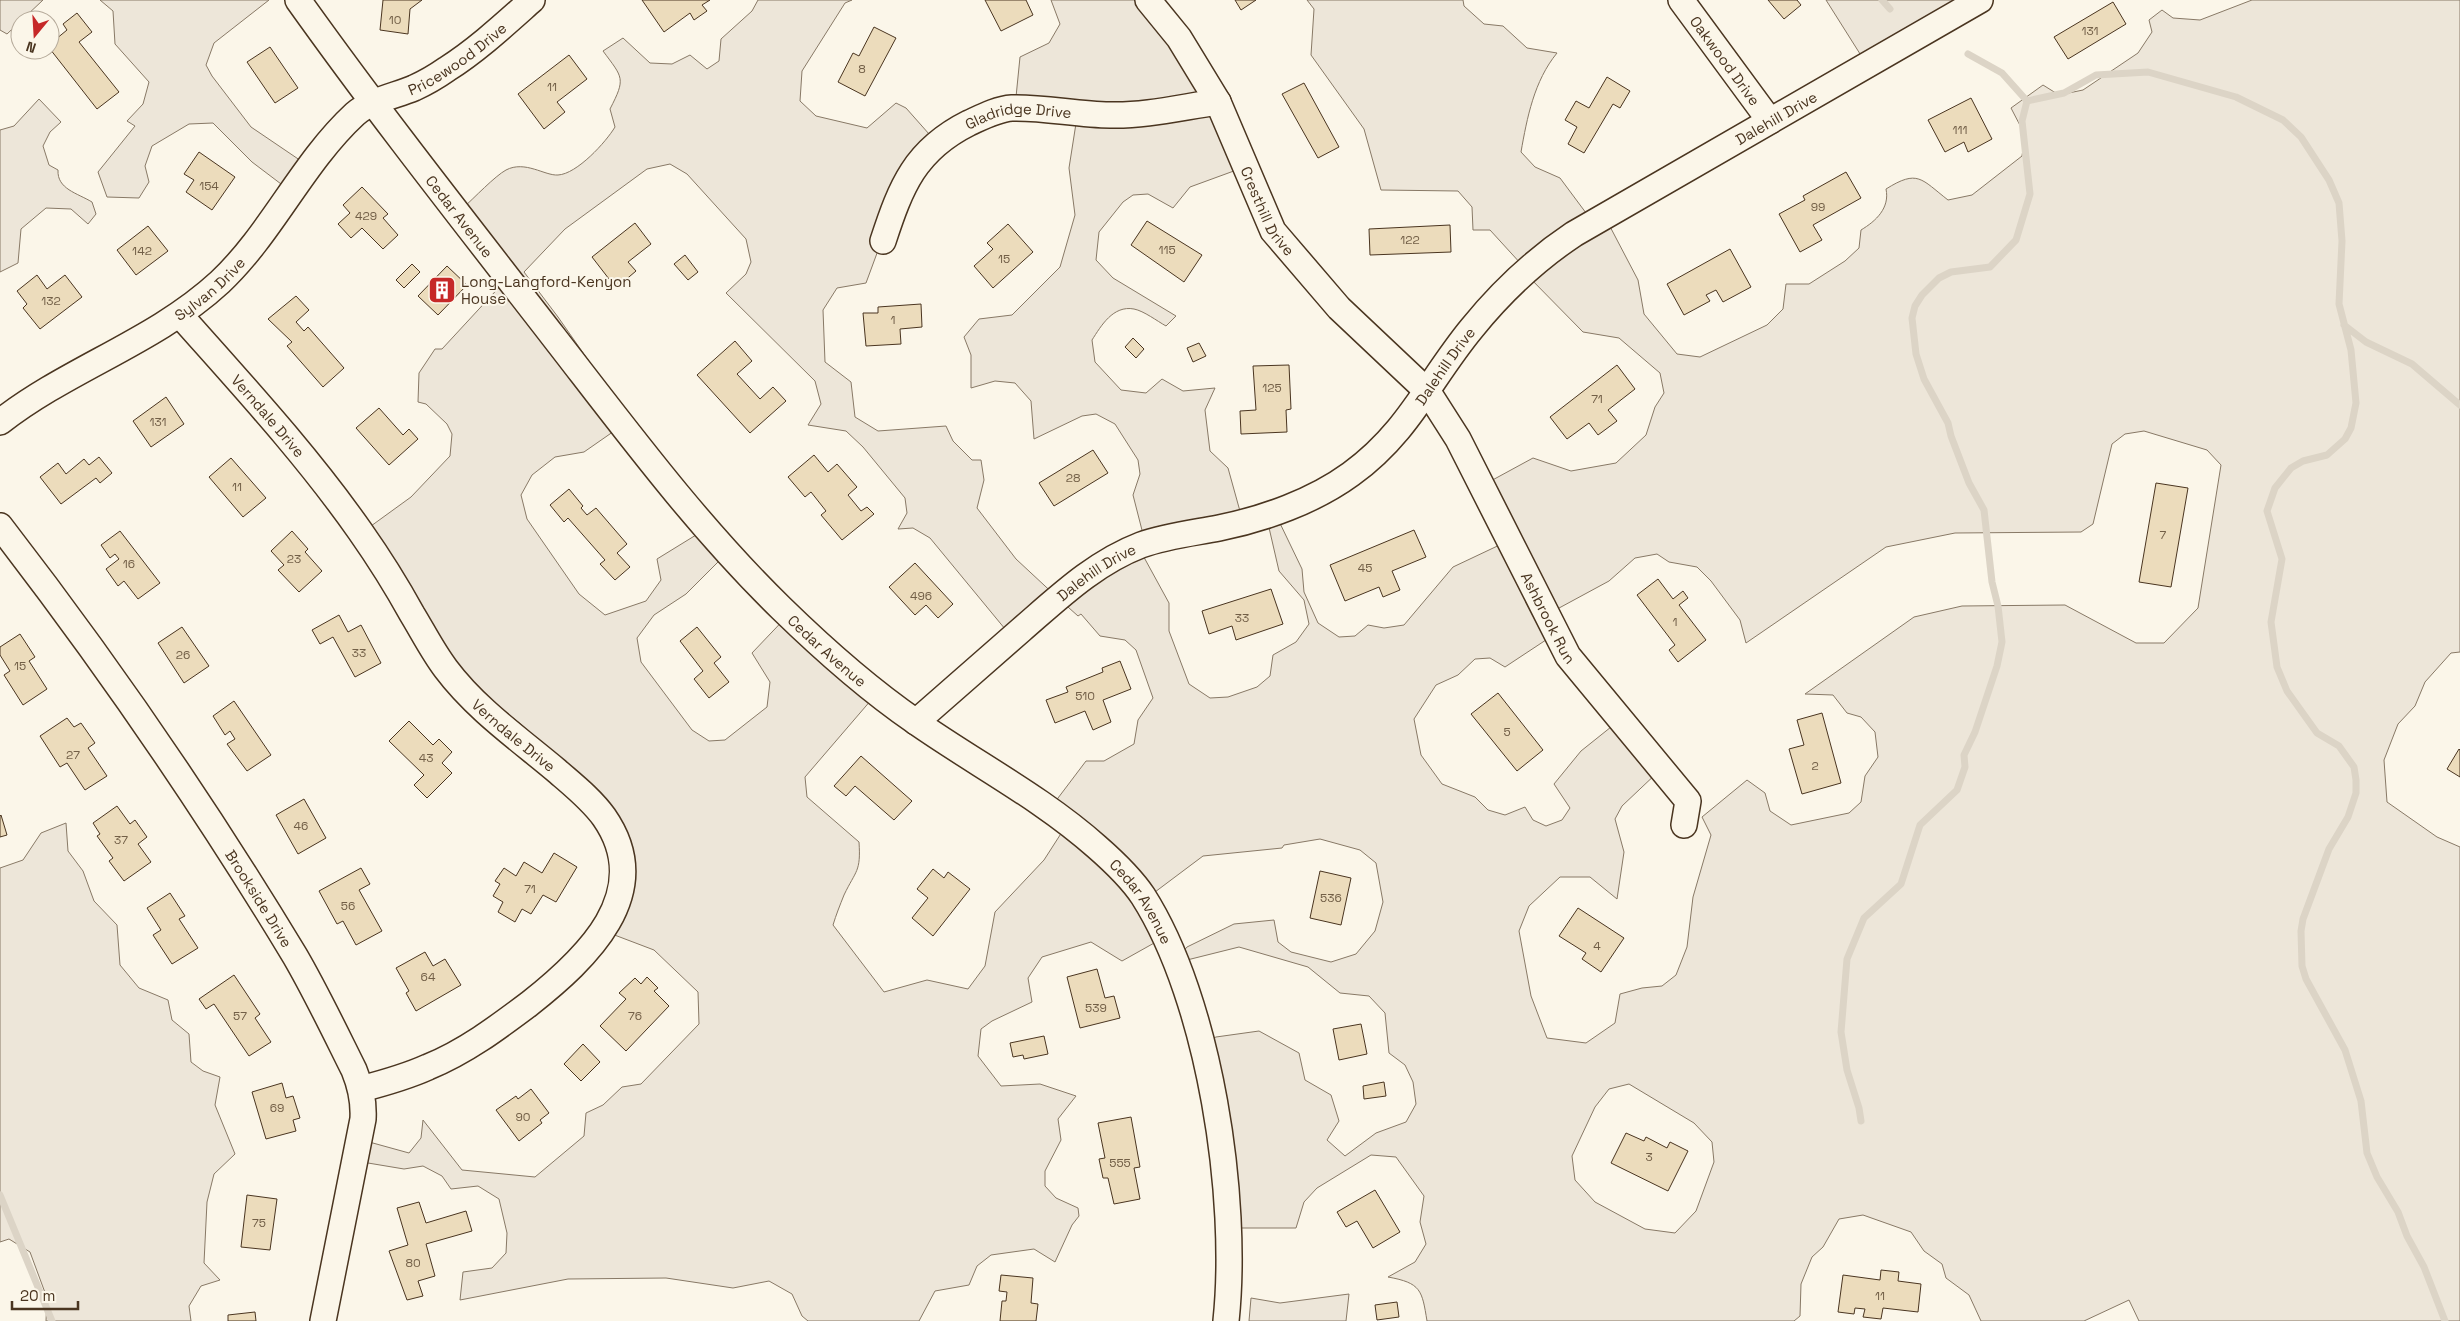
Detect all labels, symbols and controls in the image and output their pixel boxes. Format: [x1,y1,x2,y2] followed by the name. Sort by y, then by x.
[10,10,60,60] north arrow
[389,12,401,28] house number: 10
[1686,12,1765,109] street label: Oakwood Drive
[405,18,510,99] street label: Pricewood Drive
[2081,23,2099,39] house number: 131
[24,37,38,57] text: N
[858,61,866,77] house number: 8
[547,79,557,95] house number: 11
[1732,86,1820,149] street label: Dalehill Drive
[962,98,1073,133] street label: Gladridge Drive
[1952,122,1968,138] house number: 111
[1237,163,1299,259] street label: Cresthill Drive
[422,171,498,261] street label: Cedar Avenue
[199,178,219,194] house number: 154
[1811,199,1825,215] house number: 99
[355,208,377,224] house number: 429
[1400,232,1420,248] house number: 122
[1158,242,1176,258] house number: 115
[132,243,152,259] house number: 142
[998,251,1010,267] house number: 15
[170,253,249,324] street label: Sylvan Drive
[461,272,632,308] place label: Long-Langford-Kenyon House
[427,275,457,305] building icon: Long-Langford-Kenyon House
[41,293,61,309] house number: 132
[890,312,896,328] house number: 1
[1411,323,1479,409] street label: Dalehill Drive
[228,370,309,461] street label: Verndale Drive
[1262,380,1282,396] house number: 125
[1591,391,1603,407] house number: 71
[149,414,167,430] house number: 131
[1066,470,1080,486] house number: 28
[232,479,242,495] house number: 11
[2160,527,2167,543] house number: 7
[1052,539,1139,605] street label: Dalehill Drive
[287,551,301,567] house number: 23
[123,556,135,572] house number: 16
[1358,560,1372,576] house number: 45
[1517,569,1580,667] street label: Ashbrook Run
[910,588,932,604] house number: 496
[784,610,871,691] street label: Cedar Avenue
[1235,610,1249,626] house number: 33
[1672,614,1678,630] house number: 1
[352,645,366,661] house number: 33
[176,647,190,663] house number: 26
[14,658,26,674] house number: 15
[1075,688,1095,704] house number: 510
[468,695,560,776] street label: Verndale Drive
[1503,724,1511,740] house number: 5
[66,747,80,763] house number: 27
[419,750,433,766] house number: 43
[1811,758,1819,774] house number: 2
[294,818,308,834] house number: 46
[114,832,128,848] house number: 37
[222,846,297,951] street label: Brookside Drive
[1106,854,1177,947] street label: Cedar Avenue
[524,881,536,897] house number: 71
[1320,890,1342,906] house number: 536
[341,898,355,914] house number: 56
[1593,938,1601,954] house number: 4
[421,969,436,985] house number: 64
[1085,1000,1107,1016] house number: 539
[233,1008,247,1024] house number: 57
[628,1008,642,1024] house number: 76
[270,1100,284,1116] house number: 69
[515,1109,531,1125] house number: 90
[1645,1149,1653,1165] house number: 3
[1109,1155,1131,1171] house number: 555
[252,1215,266,1231] house number: 75
[405,1255,421,1271] house number: 80
[12,1278,79,1310] scale bar
[20,1286,55,1305] text: 20 m
[1875,1288,1885,1304] house number: 11

